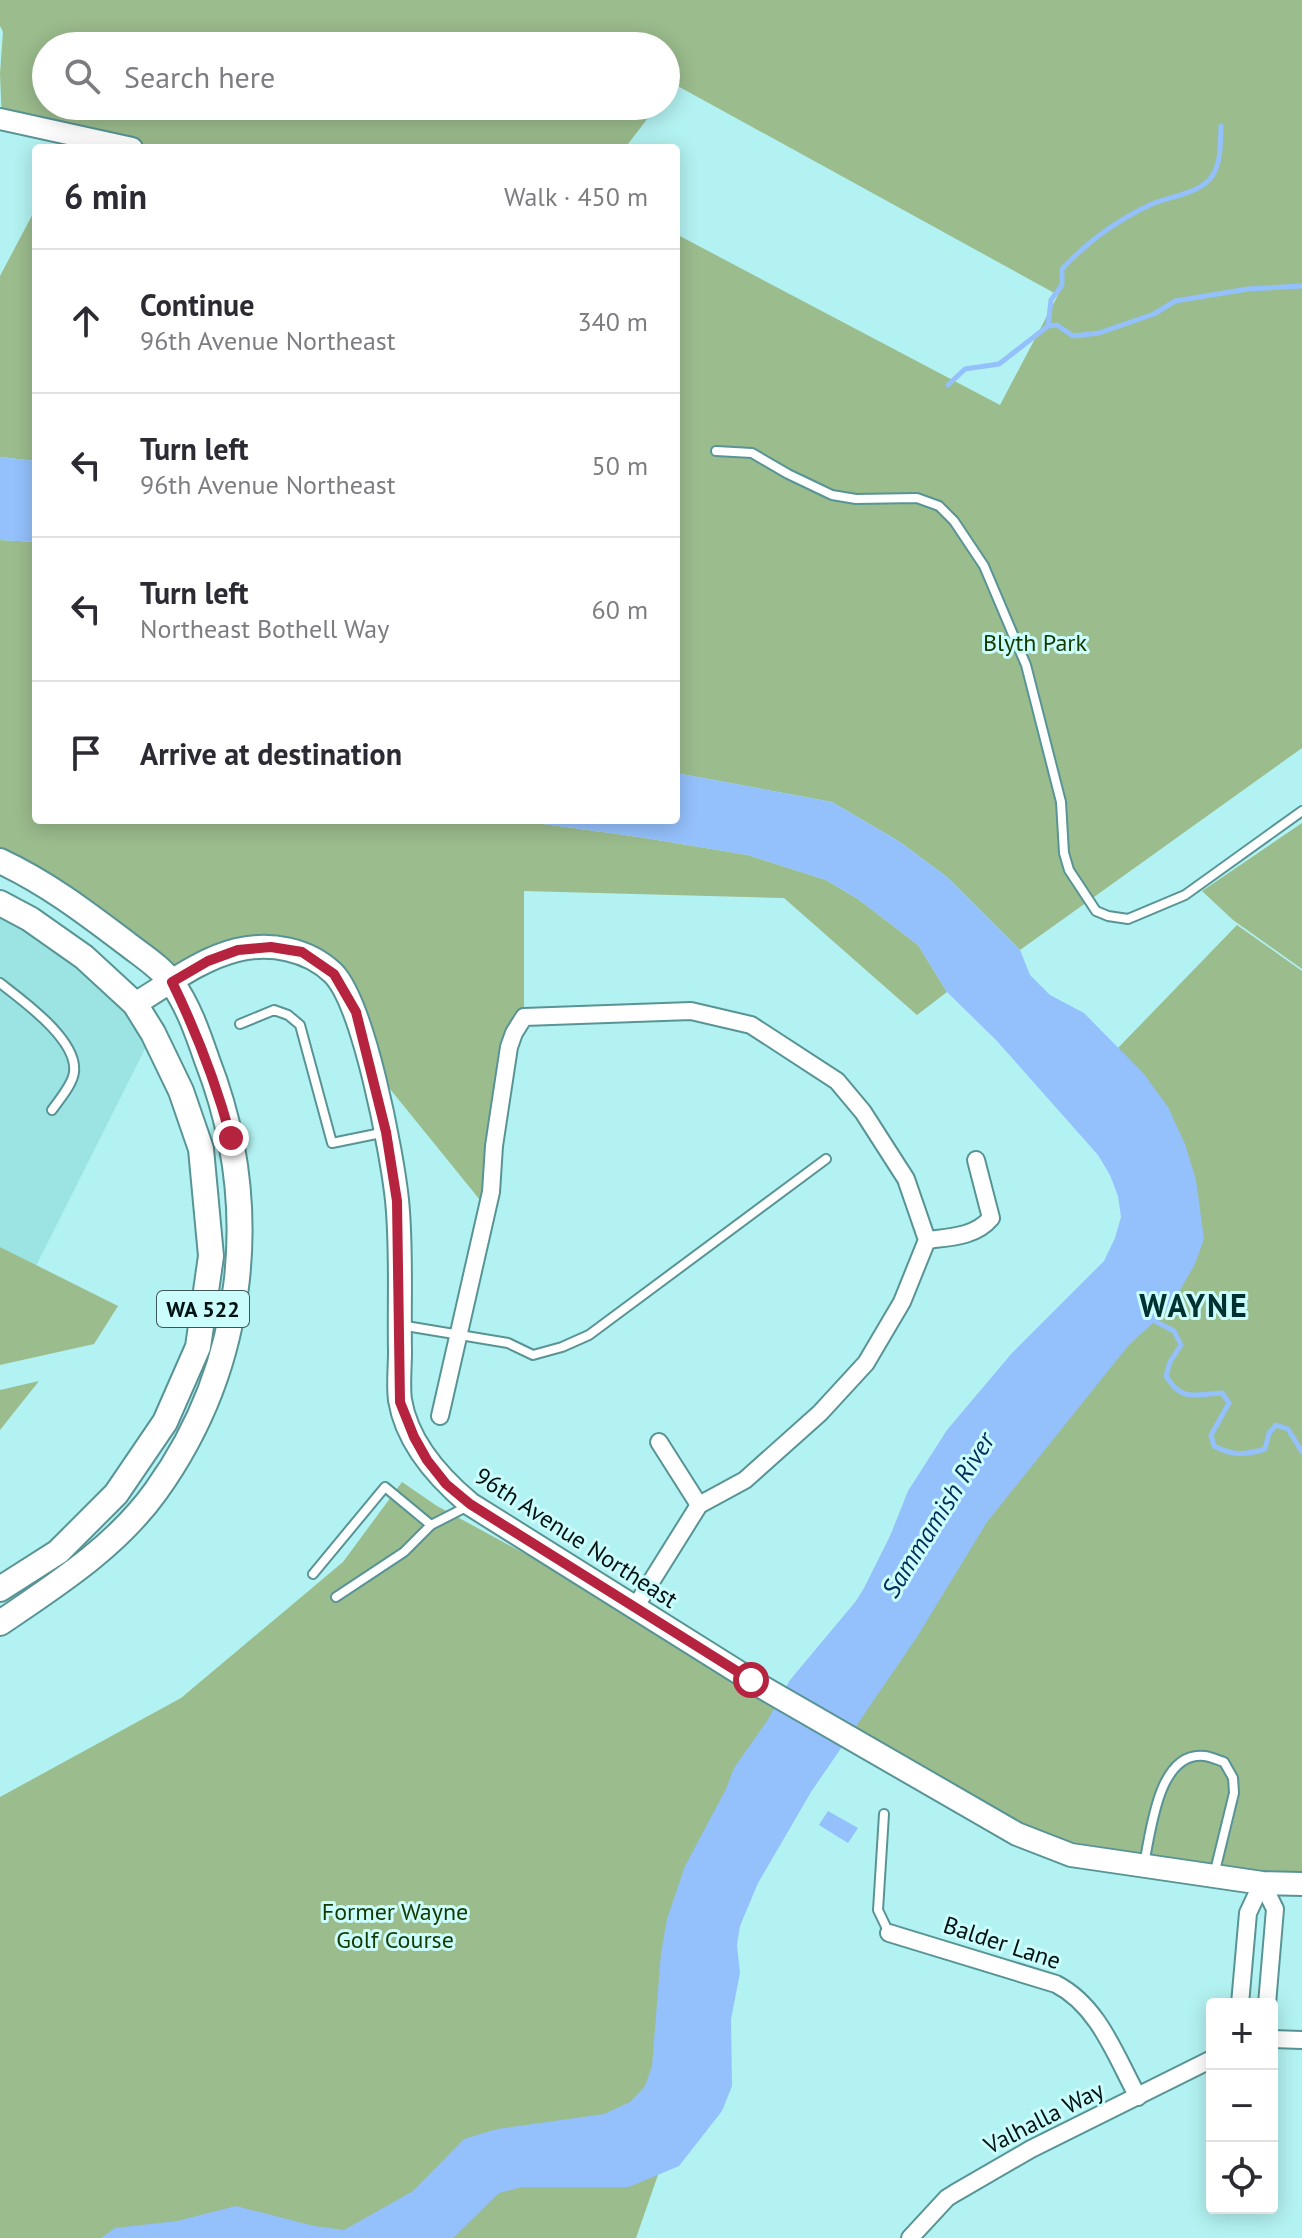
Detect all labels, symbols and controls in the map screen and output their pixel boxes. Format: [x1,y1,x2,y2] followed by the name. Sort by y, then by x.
[32,32,680,120] search box
[60,54,104,98] icon: search
[124,57,275,96] text: Search here
[64,174,147,218] text: 6 min
[504,180,648,213] text: Walk · 450 m
[140,285,254,324] text: Continue
[64,299,108,343] icon: ahead
[577,305,648,338] text: 340 m
[140,324,396,357] text: 96th Avenue Northeast
[140,429,248,468] text: Turn left
[64,443,108,487] icon: left
[592,449,648,482] text: 50 m
[140,468,396,501] text: 96th Avenue Northeast
[140,573,248,612] text: Turn left
[64,587,108,631] icon: left
[592,593,648,626] text: 60 m
[140,612,389,645] text: Northeast Bothell Way
[983,627,1088,658] park label: Blyth Park
[64,731,108,775] icon: arrive
[140,734,402,773] text: Arrive at destination
[213,1120,249,1156] route end
[1139,1284,1249,1326] district label: WAYNE
[157,1291,249,1327] road number: WA 522
[874,1425,1002,1603] water label: Sammamish River
[469,1460,684,1615] street label: 96th Avenue Northeast
[733,1662,769,1698] route start
[322,1896,468,1955] park label: Former Wayne Golf Course
[939,1909,1065,1976] street label: Balder Lane
[1206,1998,1278,2214] map controls
[1206,1998,1278,2070] button: +
[1206,2070,1278,2142] button: −
[978,2074,1109,2161] street label: Valhalla Way
[1206,2142,1278,2214] button: locate

